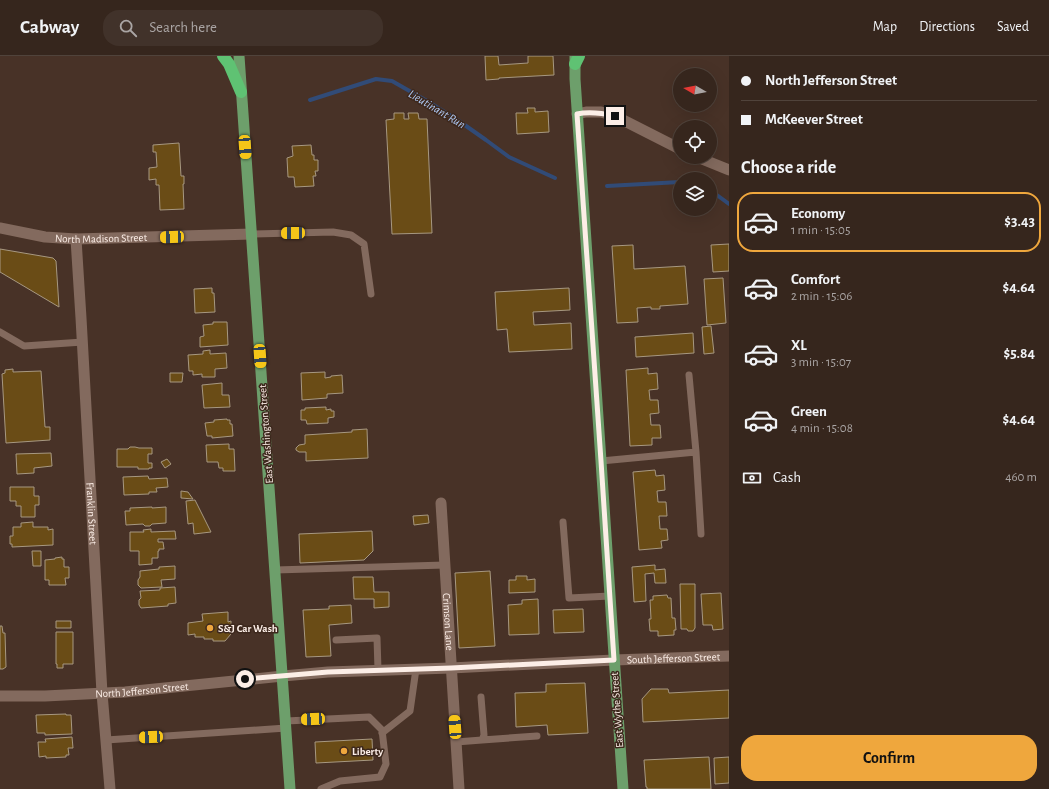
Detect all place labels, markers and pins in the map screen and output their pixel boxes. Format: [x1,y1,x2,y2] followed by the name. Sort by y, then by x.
[205,623,215,633] marker: S&J Car Wash
[218,623,278,634] place label: S&J Car Wash
[339,746,349,756] marker: Liberty
[352,746,383,757] place label: Liberty

